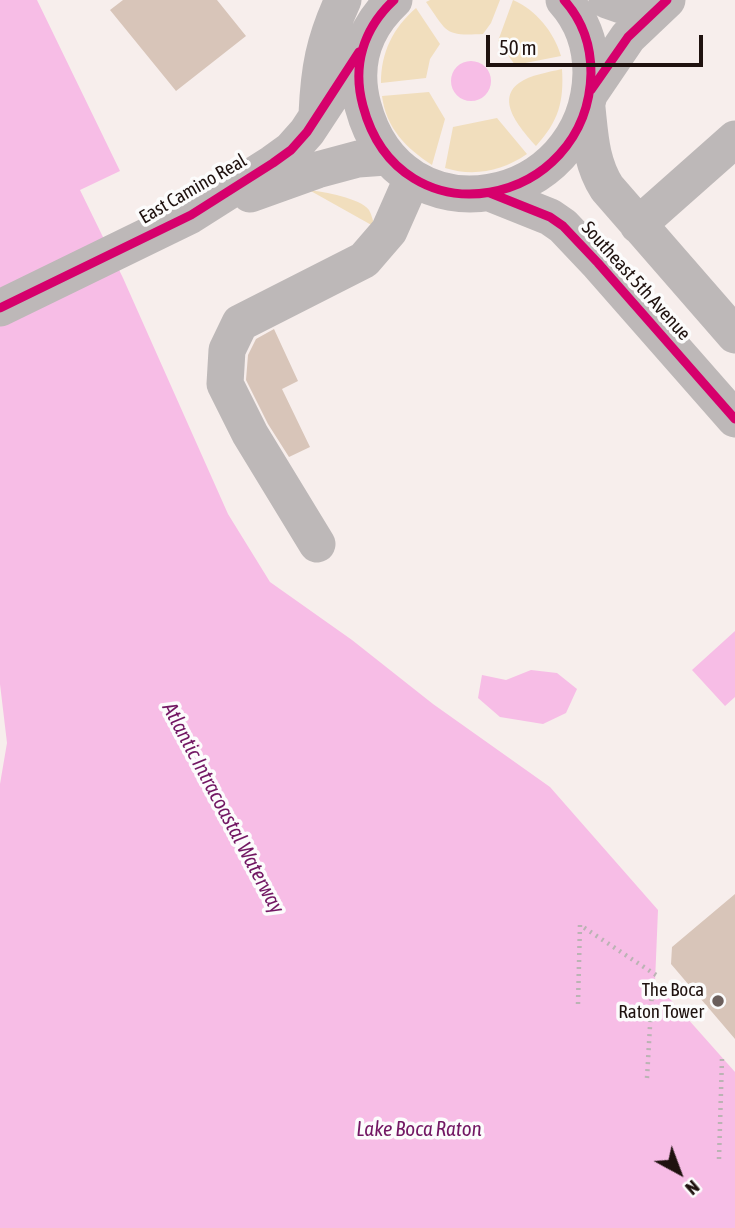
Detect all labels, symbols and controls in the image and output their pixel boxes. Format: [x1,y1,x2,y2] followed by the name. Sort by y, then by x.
[490,21,707,65] scale bar
[499,35,537,59] text: 50 m
[135,149,251,229] street label: East Camino Real
[577,217,695,345] street label: Southeast 5th Avenue
[157,698,289,918] water label: Atlantic Intracoastal Waterway
[618,979,704,1023] place label: The Boca Raton Tower
[710,993,726,1009] marker: The Boca Raton Tower
[356,1116,482,1142] water label: Lake Boca Raton
[644,1137,714,1207] north arrow
[681,1176,704,1200] text: N

